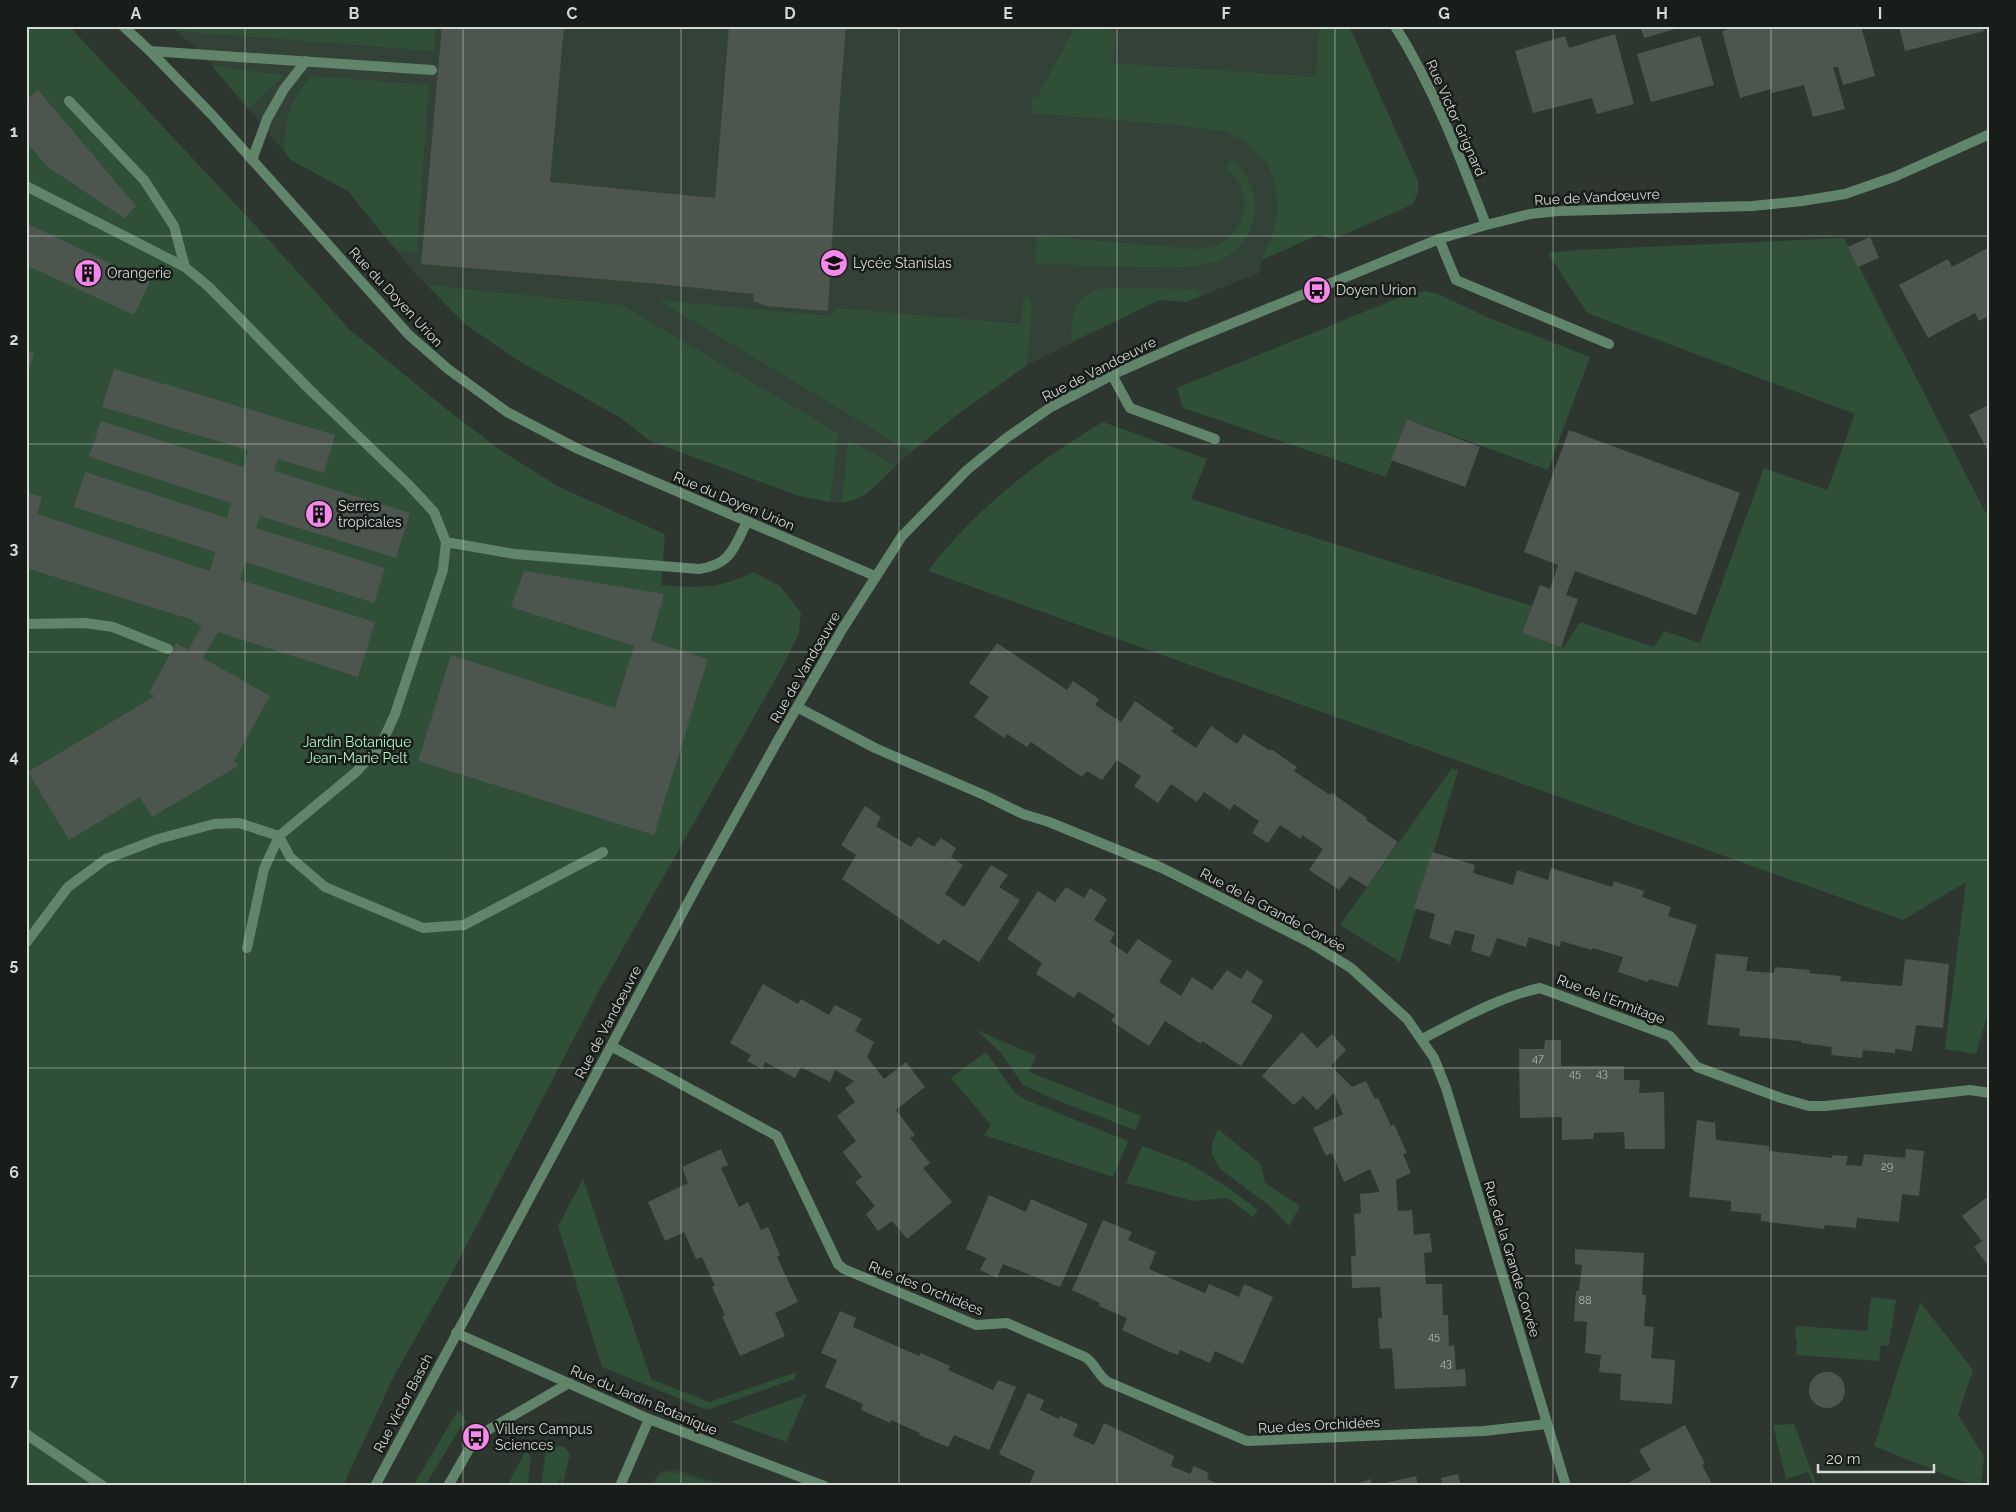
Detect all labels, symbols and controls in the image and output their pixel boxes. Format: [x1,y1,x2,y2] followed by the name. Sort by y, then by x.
[131,4,142,23] text: A
[349,4,360,23] text: B
[567,4,578,23] text: C
[784,4,796,23] text: D
[1003,4,1013,23] text: E
[1221,4,1231,23] text: F
[1438,4,1450,23] text: G
[1656,4,1668,23] text: H
[1878,4,1882,23] text: I
[1423,57,1489,179] street label: Rue Victor Grignard
[10,122,18,141] text: 1
[1534,186,1660,208] street label: Rue de Vandœuvre
[346,244,446,350] street label: Rue du Doyen Urion
[819,248,849,278] school or university icon: Lycée Stanislas
[853,255,952,271] place label: Lycée Stanislas
[73,258,103,288] building icon: Orangerie
[107,265,171,281] place label: Orangerie
[1302,275,1332,305] bus stop icon: Doyen Urion
[1336,282,1416,298] place label: Doyen Urion
[9,330,19,349] text: 2
[1039,333,1159,405] street label: Rue de Vandœuvre
[671,468,797,534] street label: Rue du Doyen Urion
[338,498,402,530] place label: Serres tropicales
[304,499,334,529] building icon: Serres tropicales
[10,539,19,558] text: 3
[767,609,843,725] street label: Rue de Vandœuvre
[303,734,411,766] park label: Jardin Botanique Jean-Marie Pelt
[9,747,19,766] text: 4
[1198,865,1348,955] street label: Rue de la Grande Corvée
[10,955,19,974] text: 5
[571,963,645,1081] street label: Rue de Vandœuvre
[1555,971,1667,1027] street label: Rue de l'Ermitage
[1532,1052,1544,1065] house number: 47
[1569,1067,1581,1080] house number: 45
[1596,1067,1608,1080] house number: 43
[1881,1160,1893,1173] house number: 29
[9,1163,19,1182] text: 6
[1481,1179,1543,1339] street label: Rue de la Grande Corvée
[866,1258,986,1318] street label: Rue des Orchidées
[1578,1294,1592,1307] house number: 88
[1428,1330,1440,1343] house number: 45
[370,1351,436,1455] street label: Rue Victor Basch
[1440,1357,1452,1370] house number: 43
[568,1362,720,1438] street label: Rue du Jardin Botanique
[10,1371,19,1390] text: 7
[1257,1414,1381,1436] street label: Rue des Orchidées
[495,1421,593,1453] place label: Villers Campus Sciences
[461,1422,491,1452] bus stop icon: Villers Campus Sciences
[1818,1442,1935,1474] scale bar
[1826,1450,1861,1468] text: 20 m

